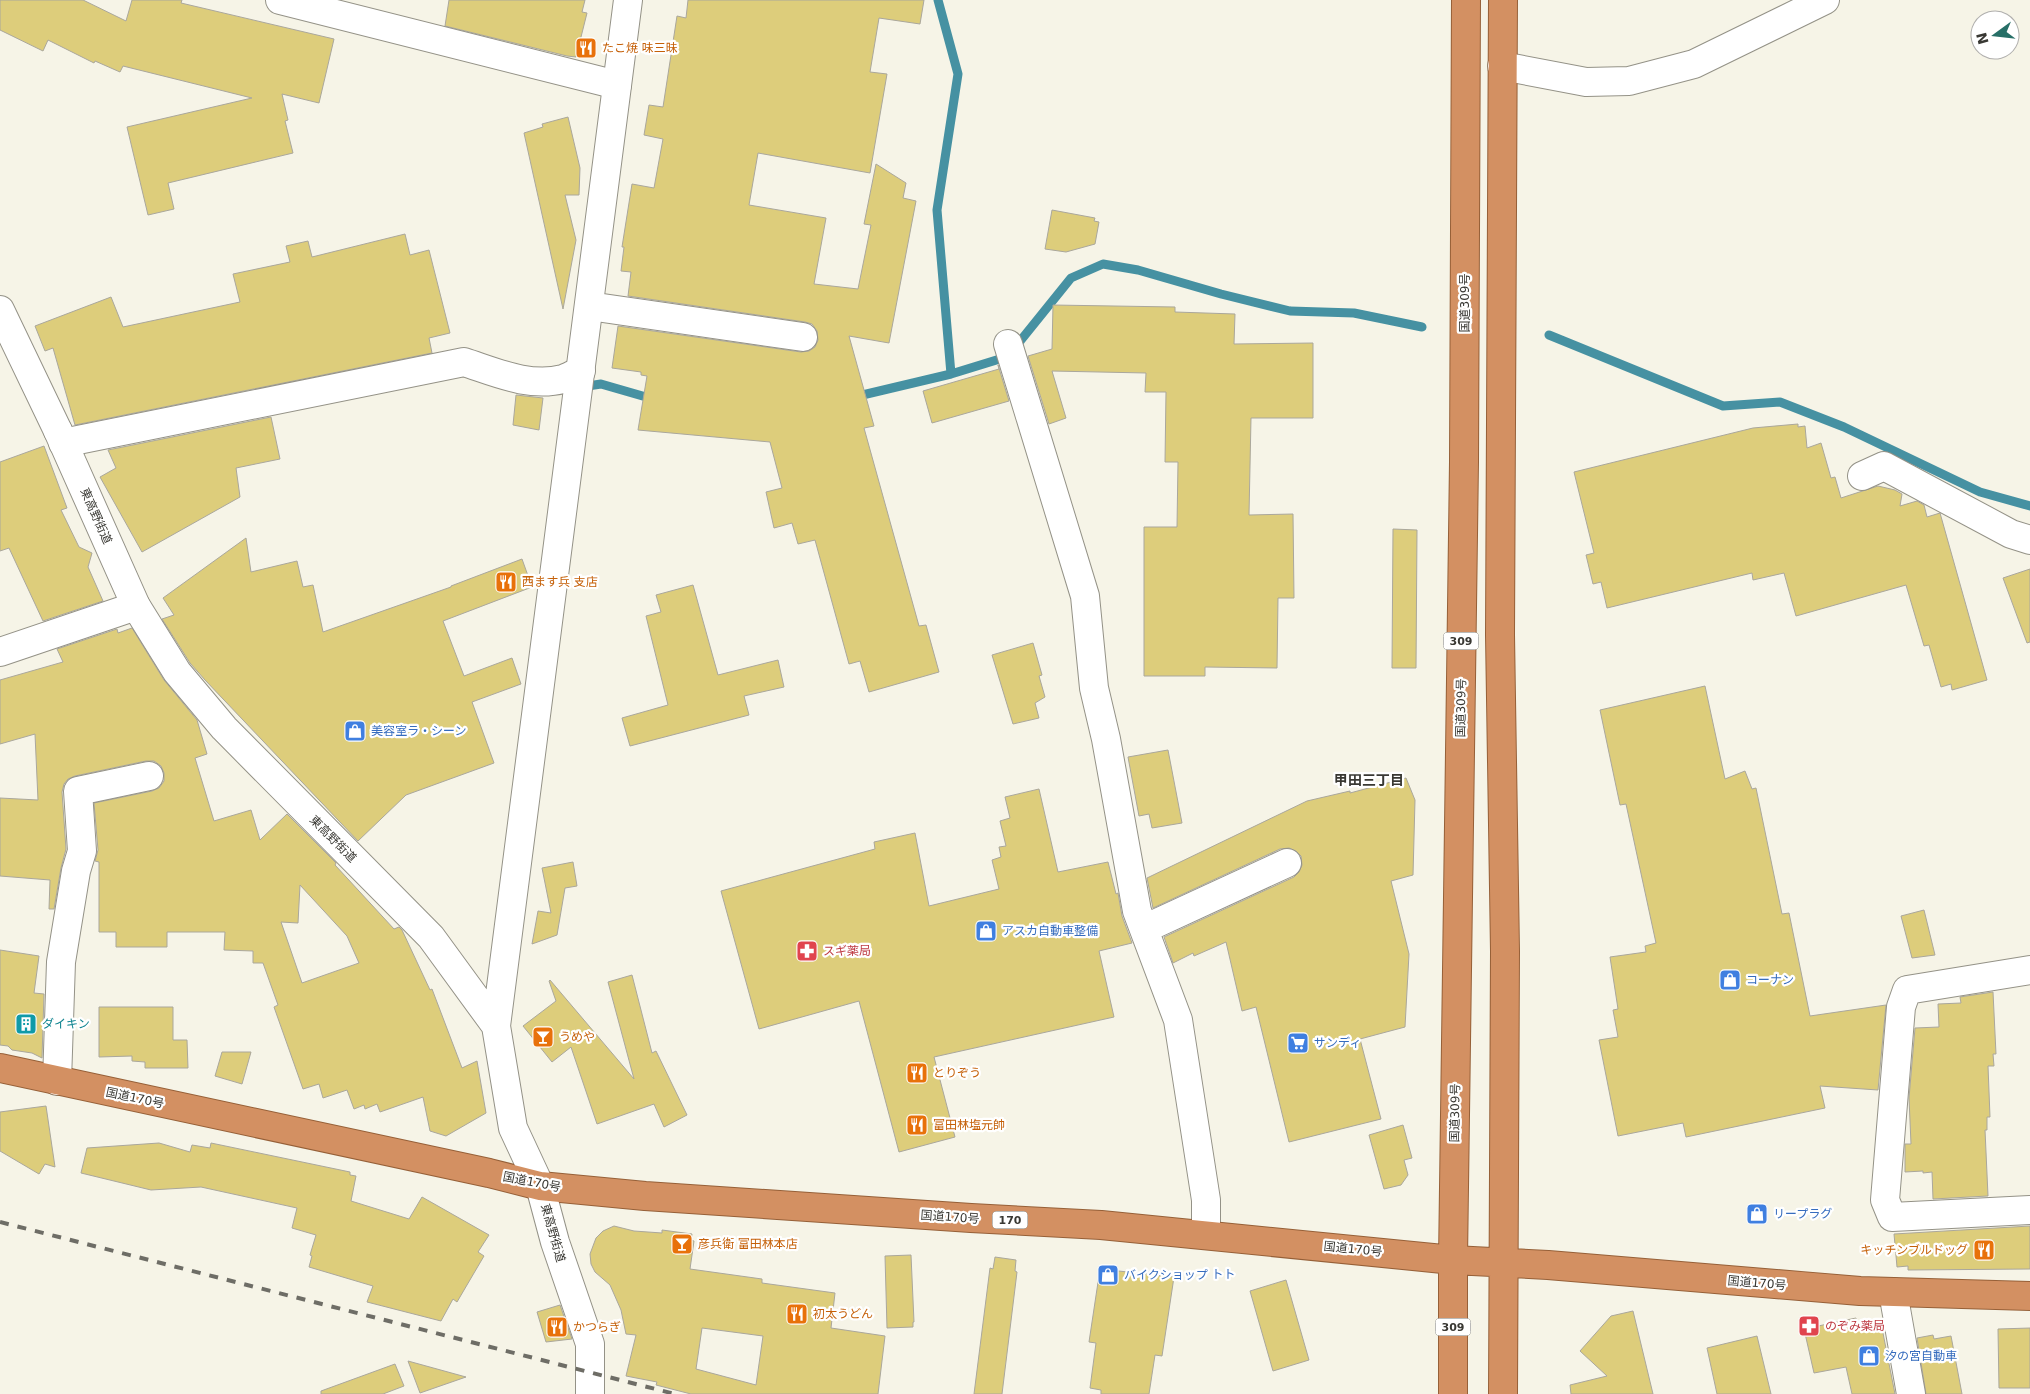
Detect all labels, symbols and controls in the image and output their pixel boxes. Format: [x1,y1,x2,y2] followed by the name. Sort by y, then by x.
[1970,10,2020,60] north arrow
[1973,31,1992,46] text: N
[574,36,598,60] restaurant icon: たこ焼 味三昧
[602,41,678,55] place label: たこ焼 味三昧
[1458,274,1472,332] street label: 国道309号
[77,486,115,546] street label: 東高野街道
[494,570,518,594] restaurant icon: 西ます兵 支店
[522,575,598,589] place label: 西ます兵 支店
[1444,632,1478,649] road number: 309
[1453,678,1469,738] street label: 国道309号
[343,719,367,743] shop icon: 美容室ラ・シーン
[371,724,466,738] place label: 美容室ラ・シーン
[1334,772,1404,788] district label: 甲田三丁目
[307,813,359,865] street label: 東高野街道
[974,919,998,943] shop icon: アスカ自動車整備
[1002,924,1098,938] place label: アスカ自動車整備
[795,939,819,963] pharmacy icon: スギ薬局
[823,944,871,958] place label: スギ薬局
[1718,968,1742,992] shop icon: コーナン
[1746,973,1794,987] place label: コーナン
[14,1012,38,1036] building icon: ダイキン
[42,1017,90,1031] place label: ダイキン
[531,1025,555,1049] bar icon: うめや
[559,1030,595,1044] place label: うめや
[1286,1031,1310,1055] supermarket icon: サンディ
[1314,1036,1361,1050] place label: サンディ
[905,1061,929,1085] restaurant icon: とりぞう
[933,1066,981,1080] place label: とりぞう
[1447,1083,1463,1143] street label: 国道309号
[105,1085,165,1111] street label: 国道170号
[905,1113,929,1137] restaurant icon: 富田林塩元帥
[933,1118,1005,1132] place label: 富田林塩元帥
[502,1170,562,1194] street label: 国道170号
[538,1202,568,1264] street label: 東高野街道
[1745,1202,1769,1226] shop icon: リープラグ
[1773,1207,1832,1221] place label: リープラグ
[920,1208,980,1226] street label: 国道170号
[992,1212,1028,1228] road number: 170
[670,1232,694,1256] bar icon: 彦兵衛 富田林本店
[698,1237,798,1251] place label: 彦兵衛 富田林本店
[1972,1238,1996,1262] restaurant icon: キッチンブルドッグ
[1323,1239,1383,1259] street label: 国道170号
[1860,1243,1968,1257] place label: キッチンブルドッグ
[1096,1263,1120,1287] shop icon: バイクショップ トト
[1124,1268,1236,1282] place label: バイクショップ トト
[1727,1273,1787,1293] street label: 国道170号
[785,1302,809,1326] restaurant icon: 初太うどん
[813,1307,873,1321] place label: 初太うどん
[1797,1314,1821,1338] pharmacy icon: のぞみ薬局
[545,1315,569,1339] restaurant icon: かつらぎ
[1436,1318,1470,1335] road number: 309
[1825,1319,1885,1333] place label: のぞみ薬局
[573,1320,621,1334] place label: かつらぎ
[1857,1344,1881,1368] shop icon: 汐の宮自動車
[1885,1349,1957,1363] place label: 汐の宮自動車

